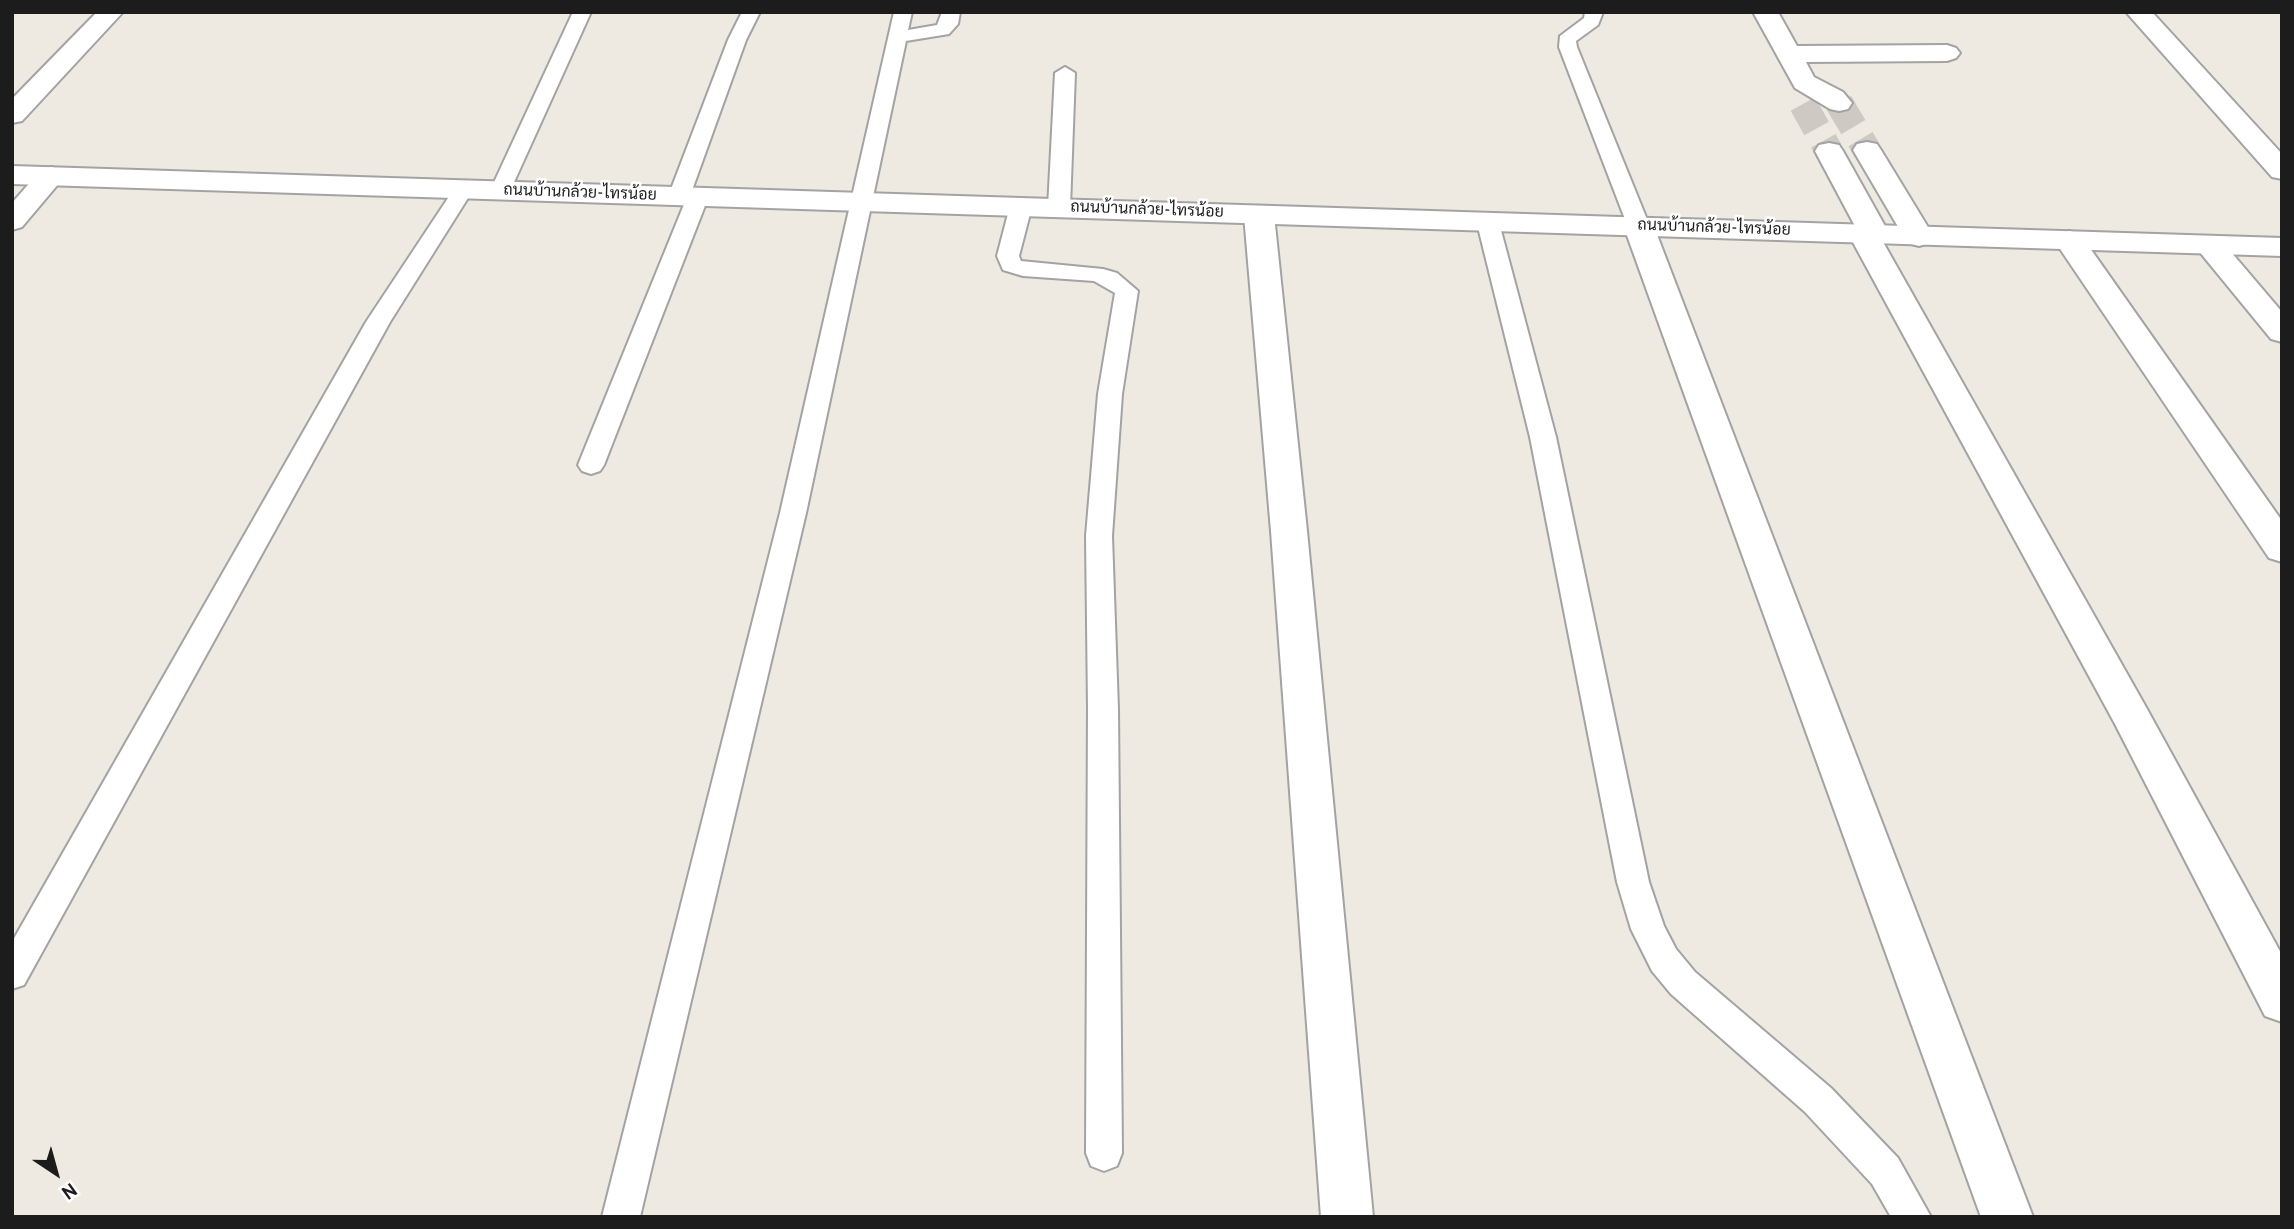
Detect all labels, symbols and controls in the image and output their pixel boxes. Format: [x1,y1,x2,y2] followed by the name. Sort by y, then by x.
[503,182,657,206] street label: ถนนบ้านกล้วย-ไทรน้อย
[1070,199,1224,223] street label: ถนนบ้านกล้วย-ไทรน้อย
[1637,217,1791,241] street label: ถนนบ้านกล้วย-ไทรน้อย
[21,1138,91,1208] north arrow
[56,1176,81,1204] text: N

